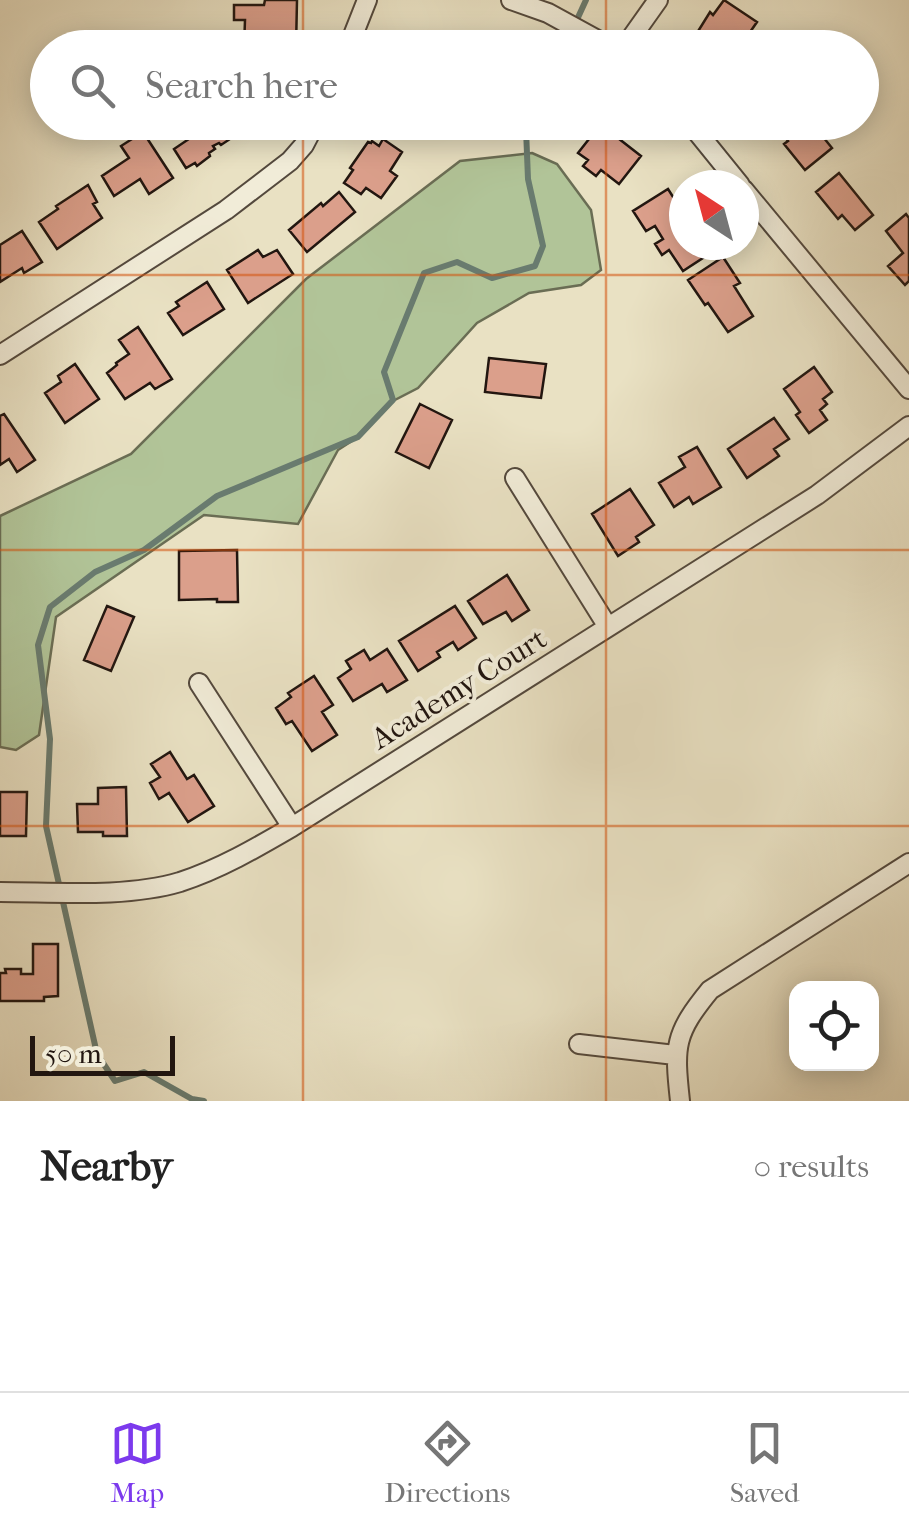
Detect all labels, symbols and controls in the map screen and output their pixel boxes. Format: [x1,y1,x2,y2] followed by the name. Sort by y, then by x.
[30,30,879,140] search box
[65,58,120,113] icon: search
[145,63,338,108] text: Search here
[669,170,759,260] north arrow
[364,621,553,757] street label: Academy Court
[789,981,879,1071] map controls
[789,981,879,1071] button: locate
[30,1031,175,1076] scale bar
[45,1037,102,1070] text: 50 m
[40,1142,172,1191] text: Nearby
[753,1148,869,1185] text: 0 results
[110,1416,165,1509] tab: Map
[384,1416,510,1509] tab: Directions
[730,1416,799,1509] tab: Saved

